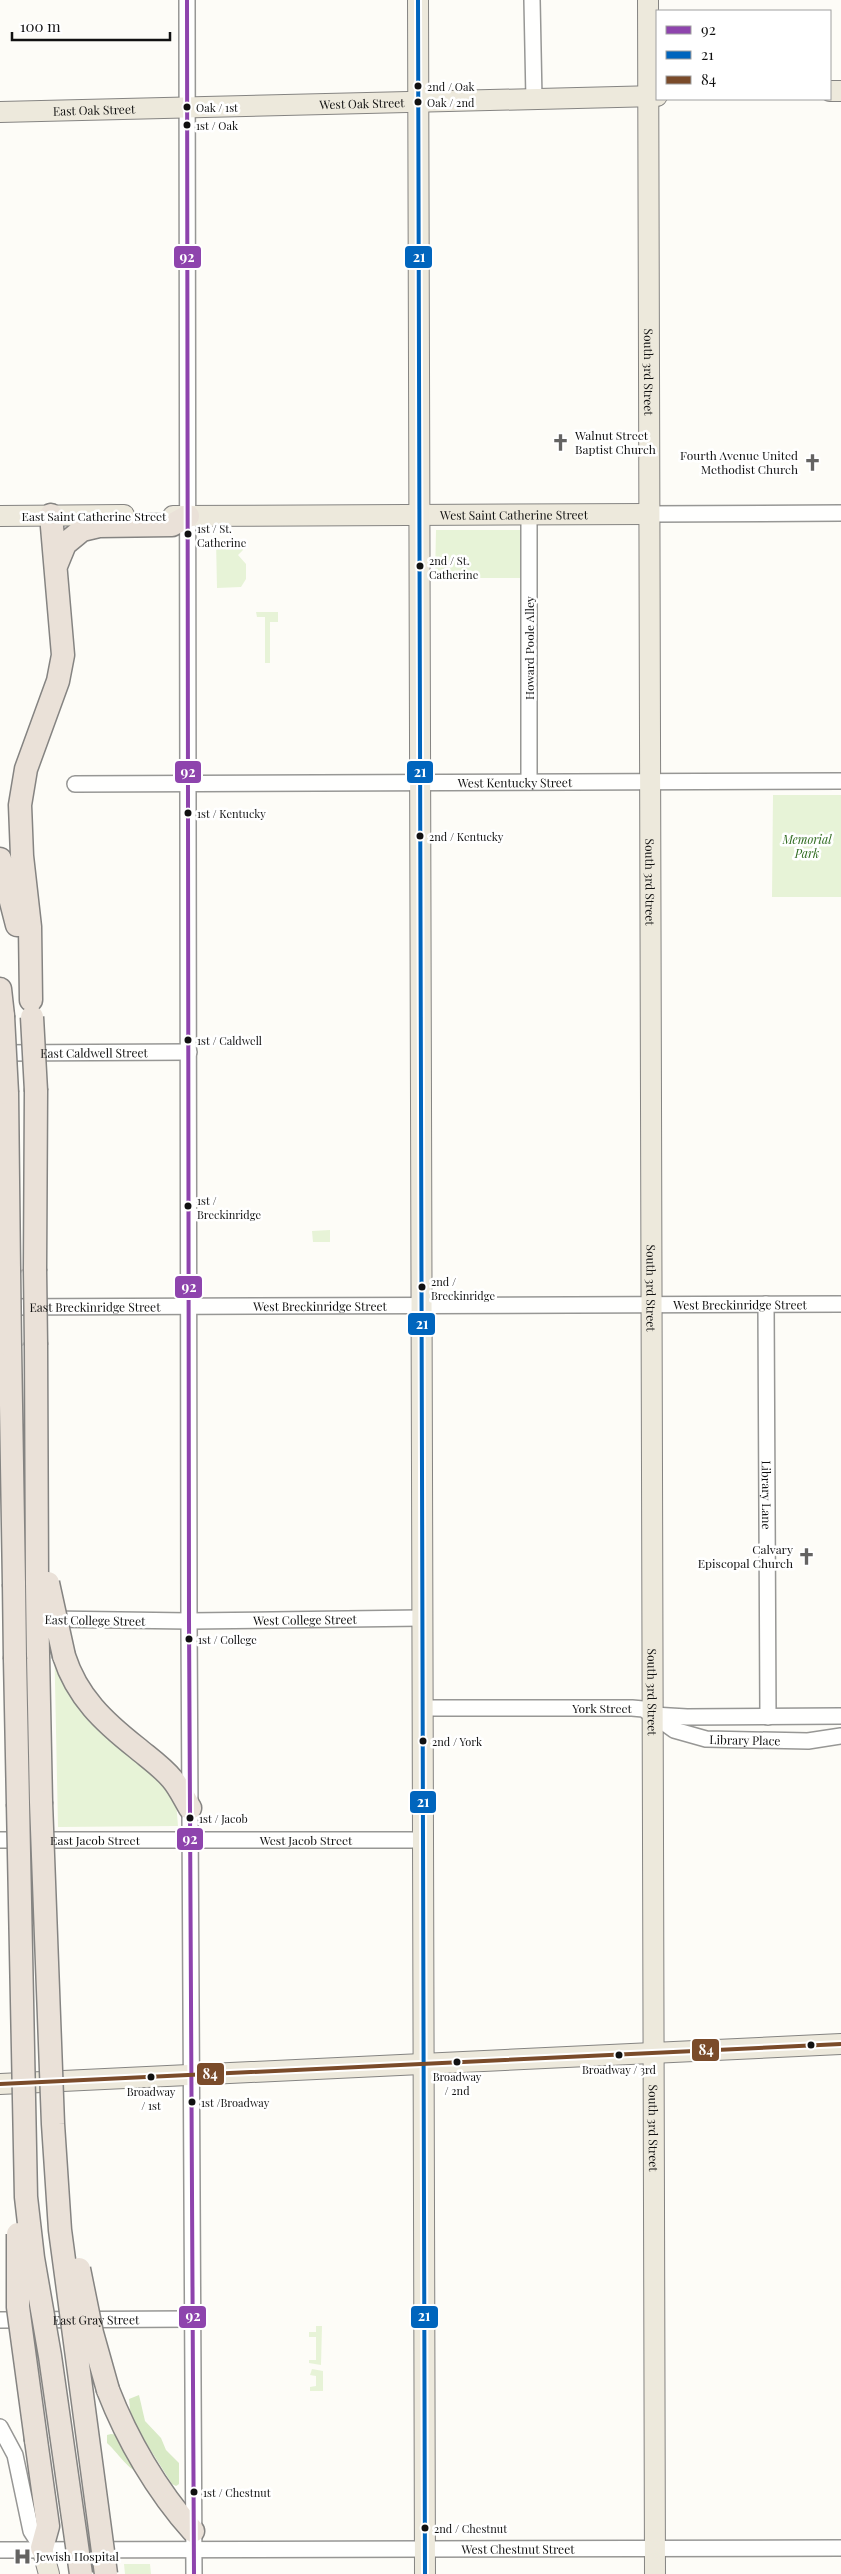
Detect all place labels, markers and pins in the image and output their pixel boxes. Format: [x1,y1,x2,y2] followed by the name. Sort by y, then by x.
[427,79,474,94] place label: 2nd / Oak
[413,81,423,91] marker: 2nd / Oak
[427,95,475,110] place label: Oak / 2nd
[413,97,423,107] marker: Oak / 2nd
[196,100,238,115] place label: Oak / 1st
[182,102,192,112] marker: Oak / 1st
[196,118,238,133] place label: 1st / Oak
[182,120,192,130] marker: 1st / Oak
[574,427,656,457] place label: Walnut Street Baptist Church
[551,432,571,452] church icon: Walnut Street Baptist Church
[680,447,798,477] place label: Fourth Avenue United Methodist Church
[802,452,822,472] church icon: Fourth Avenue United Methodist Church
[197,521,247,550] place label: 1st / St. Catherine
[183,529,193,539] marker: 1st / St. Catherine
[429,553,479,582] place label: 2nd / St. Catherine
[415,561,425,571] marker: 2nd / St. Catherine
[197,806,266,821] place label: 1st / Kentucky
[183,808,193,818] marker: 1st / Kentucky
[429,829,504,844] place label: 2nd / Kentucky
[415,831,425,841] marker: 2nd / Kentucky
[197,1033,262,1048] place label: 1st / Caldwell
[183,1035,193,1045] marker: 1st / Caldwell
[197,1193,261,1222] place label: 1st / Breckinridge
[183,1201,193,1211] marker: 1st / Breckinridge
[431,1274,495,1303] place label: 2nd / Breckinridge
[417,1282,427,1292] marker: 2nd / Breckinridge
[698,1541,793,1571] place label: Calvary Episcopal Church
[797,1546,817,1566] church icon: Calvary Episcopal Church
[198,1632,257,1647] place label: 1st / College
[184,1634,194,1644] marker: 1st / College
[432,1734,482,1749] place label: 2nd / York
[418,1736,428,1746] marker: 2nd / York
[199,1811,248,1826] place label: 1st / Jacob
[185,1813,195,1823] marker: 1st / Jacob
[806,2040,816,2050] unlabelled marker
[614,2050,624,2060] marker: Broadway / 3rd
[452,2057,462,2067] marker: Broadway / 2nd
[582,2062,657,2077] place label: Broadway / 3rd
[433,2069,482,2098] place label: Broadway / 2nd
[146,2072,156,2082] marker: Broadway / 1st
[127,2084,176,2113] place label: Broadway / 1st
[201,2095,270,2110] place label: 1st /Broadway
[187,2097,197,2107] marker: 1st /Broadway
[203,2485,271,2500] place label: 1st / Chestnut
[189,2487,199,2497] marker: 1st / Chestnut
[434,2521,507,2536] place label: 2nd / Chestnut
[420,2523,430,2533] marker: 2nd / Chestnut
[12,2546,32,2566] hospital icon: Jewish Hospital
[35,2548,119,2564] place label: Jewish Hospital

